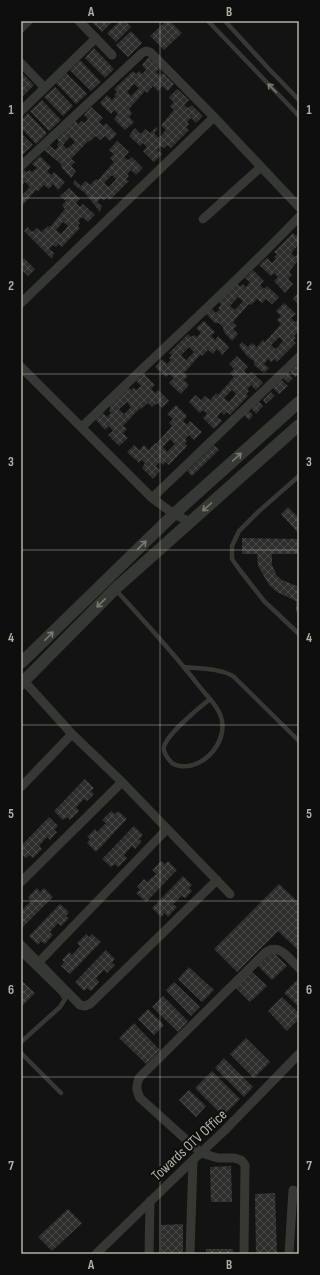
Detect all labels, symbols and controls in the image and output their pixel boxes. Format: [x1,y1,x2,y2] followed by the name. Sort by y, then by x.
[87,4,95,20] text: A
[226,4,232,20] text: B
[267,83,277,93] one-way arrow
[8,102,14,118] text: 1
[306,102,312,118] text: 1
[8,278,14,294] text: 2
[306,278,312,294] text: 2
[232,453,243,462] one-way arrow
[8,454,14,470] text: 3
[306,454,312,470] text: 3
[202,502,213,511] one-way arrow
[137,541,147,550] one-way arrow
[96,598,106,608] one-way arrow
[8,630,14,646] text: 4
[306,630,312,646] text: 4
[44,631,54,641] one-way arrow
[8,806,14,822] text: 5
[306,806,312,822] text: 5
[8,982,14,998] text: 6
[306,982,312,998] text: 6
[148,1105,231,1185] street label: Towards OTV Office
[8,1158,14,1174] text: 7
[306,1158,312,1174] text: 7
[87,1257,95,1273] text: A
[226,1257,232,1273] text: B

